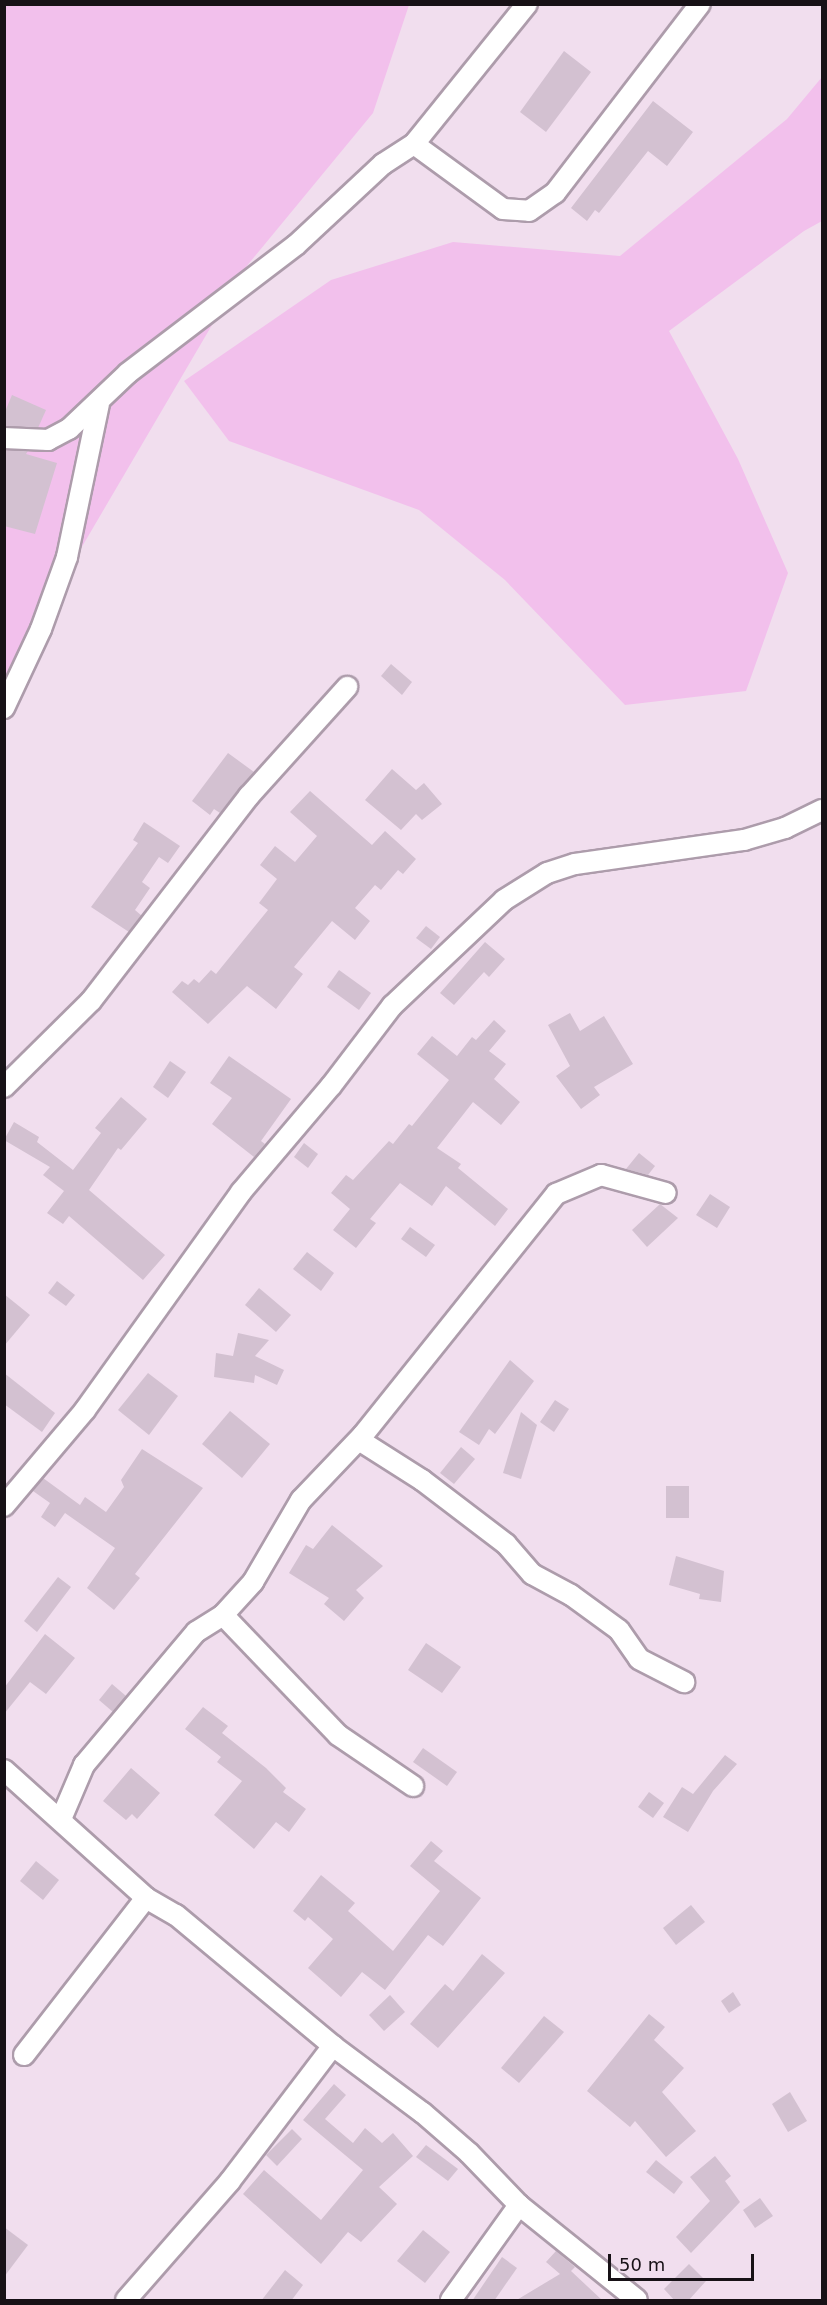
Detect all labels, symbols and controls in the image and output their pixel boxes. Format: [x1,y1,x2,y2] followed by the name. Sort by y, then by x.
[611,2242,756,2280] scale bar
[619,2254,665,2275] text: 50 m

